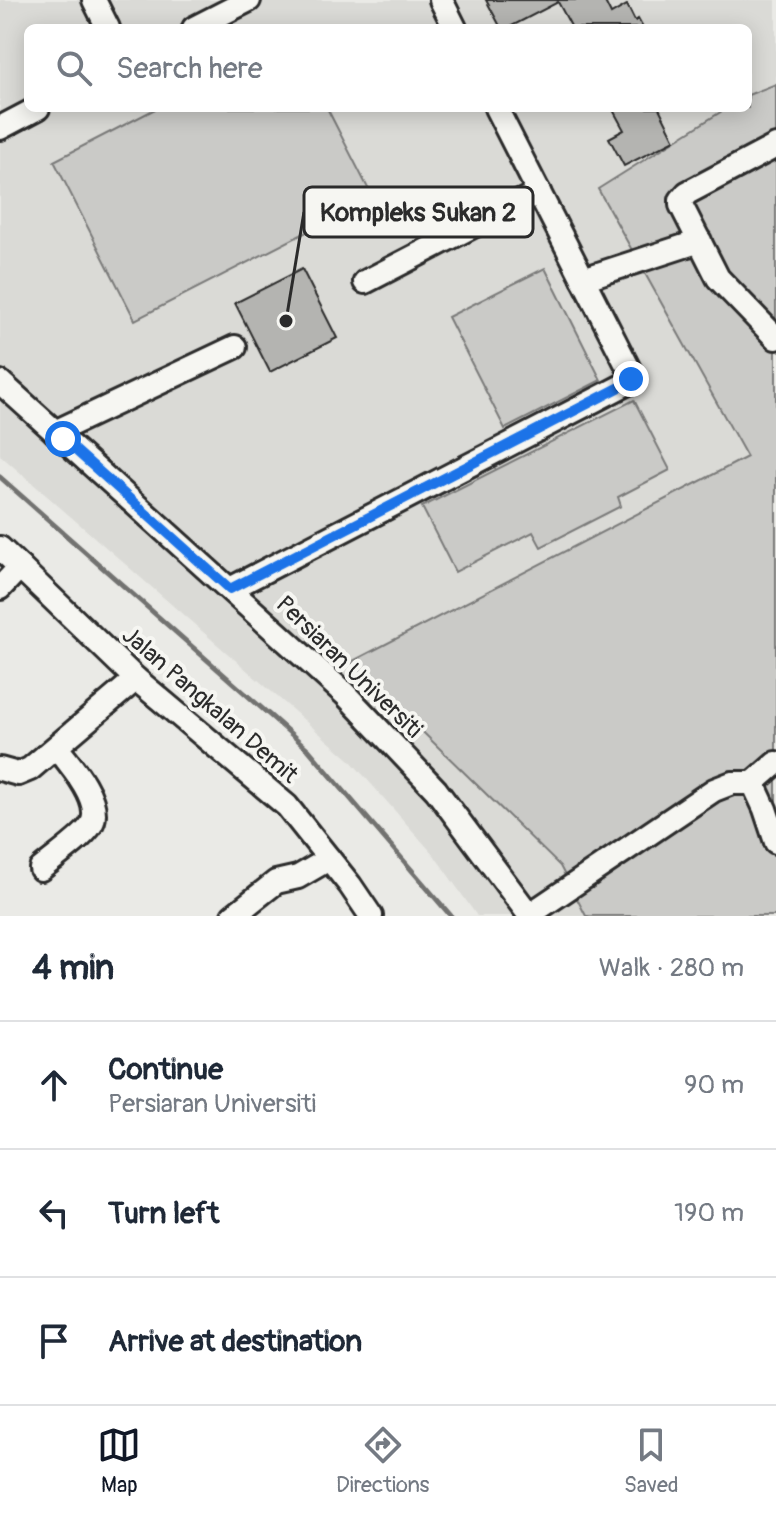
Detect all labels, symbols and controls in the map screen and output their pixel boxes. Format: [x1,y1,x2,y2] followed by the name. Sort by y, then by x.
[24,24,752,112] search box
[52,46,96,90] icon: search
[116,50,263,87] text: Search here
[304,187,533,237] callout: Kompleks Sukan 2
[320,197,516,229] text: Kompleks Sukan 2
[613,361,649,397] route end
[45,421,81,457] route start
[270,590,428,744] street label: Persiaran Universiti
[116,621,304,790] street label: Jalan Pangkalan Demit
[32,947,114,990] text: 4 min
[599,952,744,984] text: Walk · 280 m
[108,1051,223,1088] text: Continue
[32,1063,76,1107] icon: ahead
[684,1069,744,1101] text: 90 m
[108,1088,316,1120] text: Persiaran Universiti
[32,1191,76,1235] icon: left
[108,1195,219,1232] text: Turn left
[674,1197,744,1229] text: 190 m
[32,1319,76,1363] icon: arrive
[108,1323,362,1360] text: Arrive at destination
[97,1423,141,1499] tab: Map
[336,1423,429,1499] tab: Directions
[624,1423,679,1499] tab: Saved

